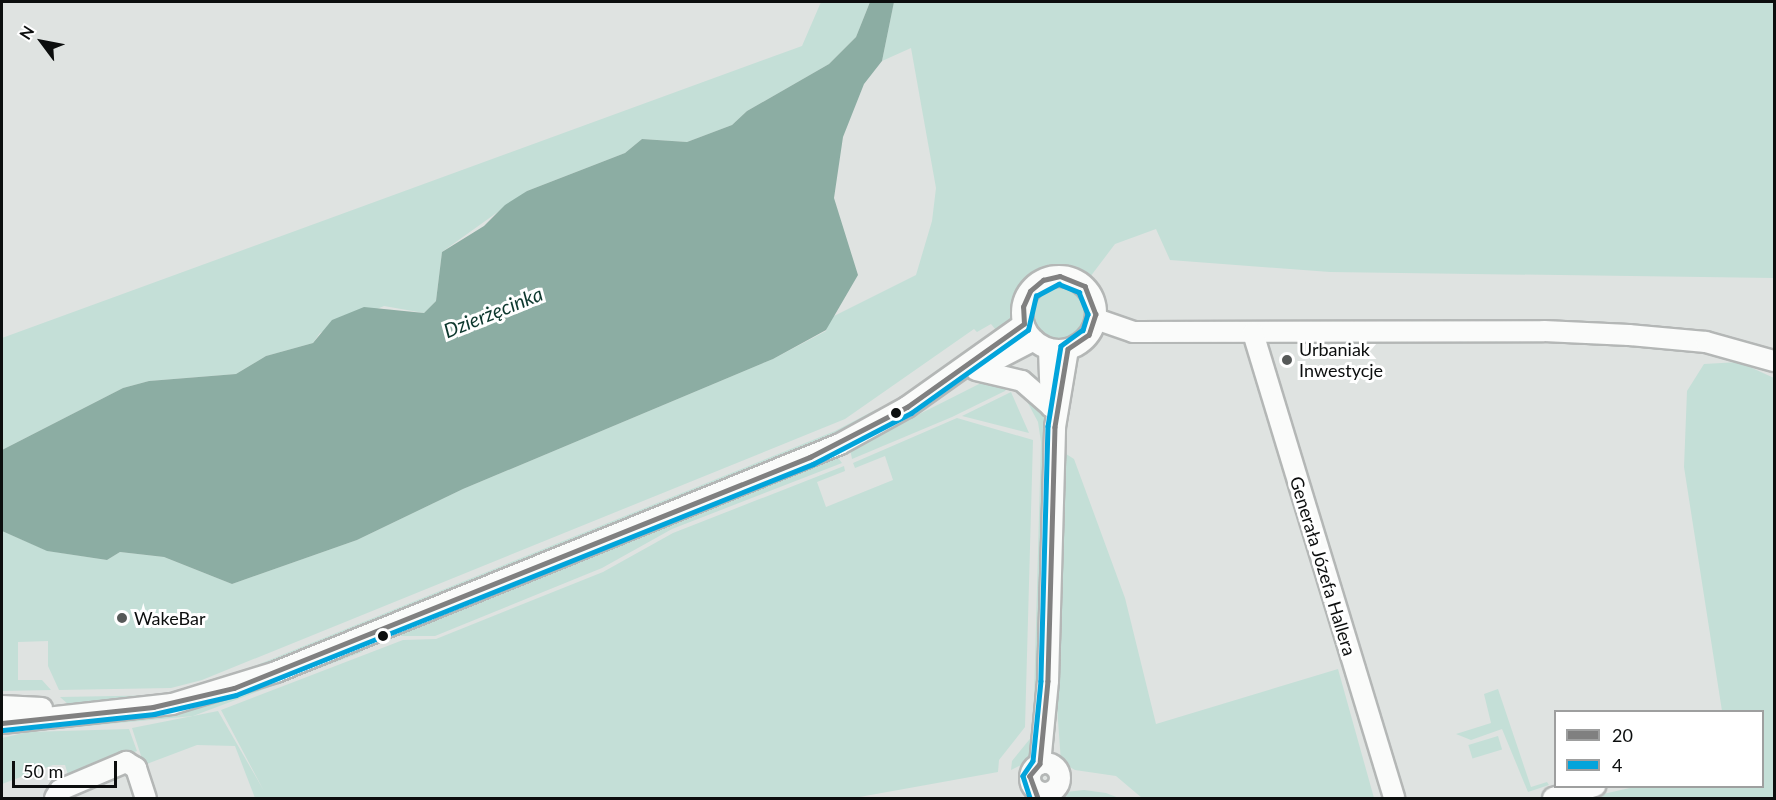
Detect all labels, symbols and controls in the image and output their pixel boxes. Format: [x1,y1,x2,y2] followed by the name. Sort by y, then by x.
[12,12,72,72] north arrow
[15,22,38,42] text: N
[440,281,546,343] water label: Dzierżęcinka
[1299,339,1383,382] place label: Urbaniak Inwestycje
[1280,353,1294,367] marker: Urbaniak Inwestycje
[890,407,902,419] unlabelled marker
[1285,474,1361,658] street label: Generała Józefa Hallera
[134,607,205,629] place label: WakeBar
[115,611,129,625] marker: WakeBar
[377,630,389,642] unlabelled marker
[1554,710,1764,788] legend
[1612,724,1633,746] text: 20
[15,749,120,787] scale bar
[1612,754,1622,776] text: 4
[23,760,63,782] text: 50 m

